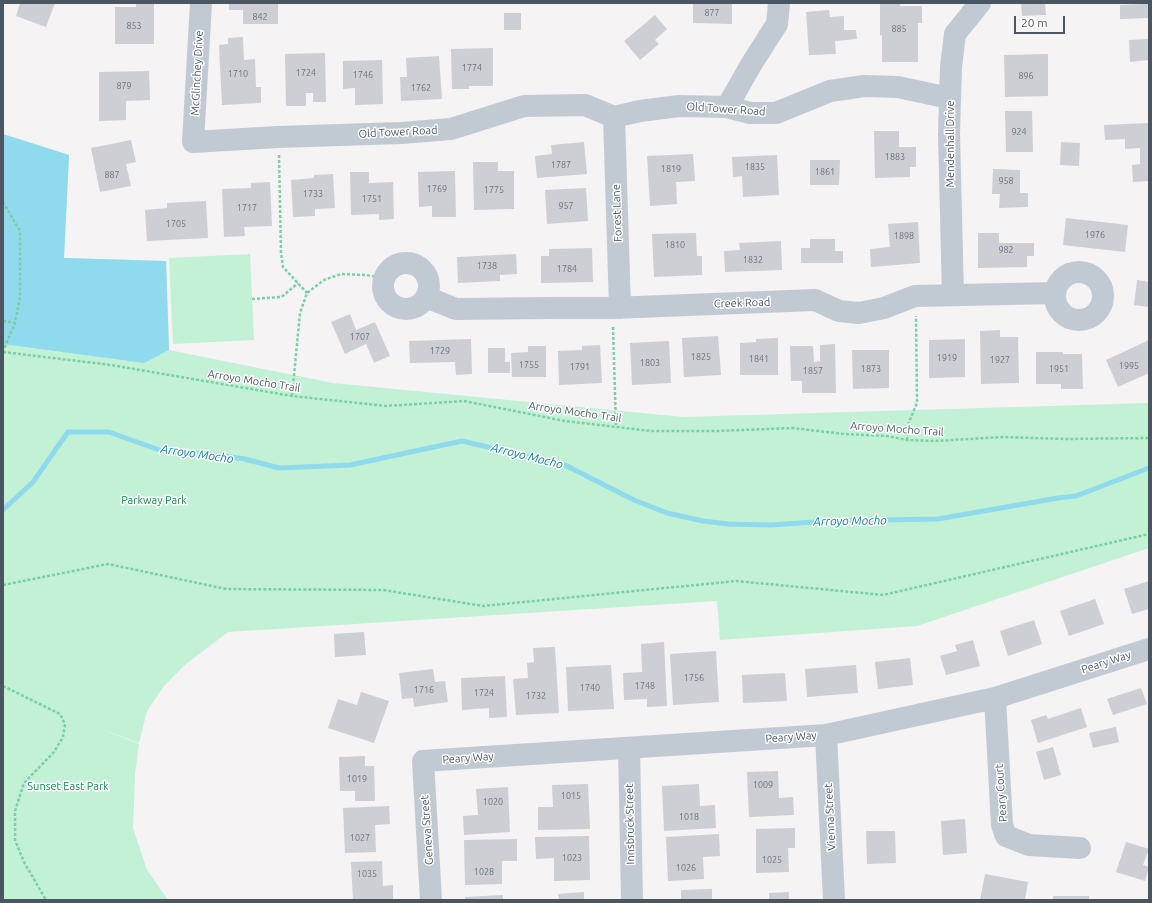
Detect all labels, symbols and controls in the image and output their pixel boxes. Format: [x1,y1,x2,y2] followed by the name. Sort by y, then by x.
[704,8,720,18] house number: 877
[1016,8,1067,34] scale bar
[252,12,268,22] house number: 842
[1021,16,1048,29] text: 20 m
[126,21,142,31] house number: 853
[891,24,907,34] house number: 885
[188,30,206,116] street label: McGlinchey Drive
[462,63,482,73] house number: 1774
[296,68,316,78] house number: 1724
[228,69,248,79] house number: 1710
[353,70,373,80] house number: 1746
[1018,71,1034,81] house number: 896
[116,81,132,91] house number: 879
[411,83,431,93] house number: 1762
[686,100,766,118] street label: Old Tower Road
[943,101,957,187] street label: Mendenhall Drive
[358,123,438,141] street label: Old Tower Road
[1011,127,1027,137] house number: 924
[885,152,905,162] house number: 1883
[551,160,571,170] house number: 1787
[745,162,765,172] house number: 1835
[661,164,681,174] house number: 1819
[815,167,835,177] house number: 1861
[104,170,120,180] house number: 887
[998,176,1014,186] house number: 958
[427,184,447,194] house number: 1769
[609,184,625,242] street label: Forest Lane
[484,185,504,195] house number: 1775
[303,189,323,199] house number: 1733
[362,194,382,204] house number: 1751
[558,201,574,211] house number: 957
[237,203,257,213] house number: 1717
[166,219,186,229] house number: 1705
[1085,230,1105,240] house number: 1976
[894,231,914,241] house number: 1898
[665,240,685,250] house number: 1810
[998,245,1014,255] house number: 982
[743,255,763,265] house number: 1832
[477,261,497,271] house number: 1738
[557,264,577,274] house number: 1784
[714,295,770,311] street label: Creek Road
[350,332,370,342] house number: 1707
[430,346,450,356] house number: 1729
[691,352,711,362] house number: 1825
[937,353,957,363] house number: 1919
[749,354,769,364] house number: 1841
[990,355,1010,365] house number: 1927
[640,358,660,368] house number: 1803
[519,360,539,370] house number: 1755
[1119,361,1139,371] house number: 1995
[570,362,590,372] house number: 1791
[861,364,881,374] house number: 1873
[1049,364,1069,374] house number: 1951
[803,366,823,376] house number: 1857
[207,367,301,395] street label: Arroyo Mocho Trail
[528,399,622,425] street label: Arroyo Mocho Trail
[850,419,944,439] street label: Arroyo Mocho Trail
[490,440,564,472] water label: Arroyo Mocho
[160,442,234,466] water label: Arroyo Mocho
[121,493,187,507] park label: Parkway Park
[813,513,887,529] water label: Arroyo Mocho
[1080,648,1132,676] street label: Peary Way
[684,673,704,683] house number: 1756
[635,681,655,691] house number: 1748
[580,683,600,693] house number: 1740
[414,685,434,695] house number: 1716
[474,688,494,698] house number: 1724
[526,691,546,701] house number: 1732
[765,729,817,745] street label: Peary Way
[442,750,494,766] street label: Peary Way
[992,763,1010,823] street label: Peary Court
[347,774,367,784] house number: 1019
[27,779,109,793] park label: Sunset East Park
[753,780,773,790] house number: 1009
[623,783,637,865] street label: Innsbruck Street
[822,783,838,851] street label: Vienna Street
[561,791,581,801] house number: 1015
[418,795,436,865] street label: Geneva Street
[483,797,503,807] house number: 1020
[679,812,699,822] house number: 1018
[350,833,370,843] house number: 1027
[562,853,582,863] house number: 1023
[762,855,782,865] house number: 1025
[676,863,696,873] house number: 1026
[474,867,494,877] house number: 1028
[357,869,377,879] house number: 1035

